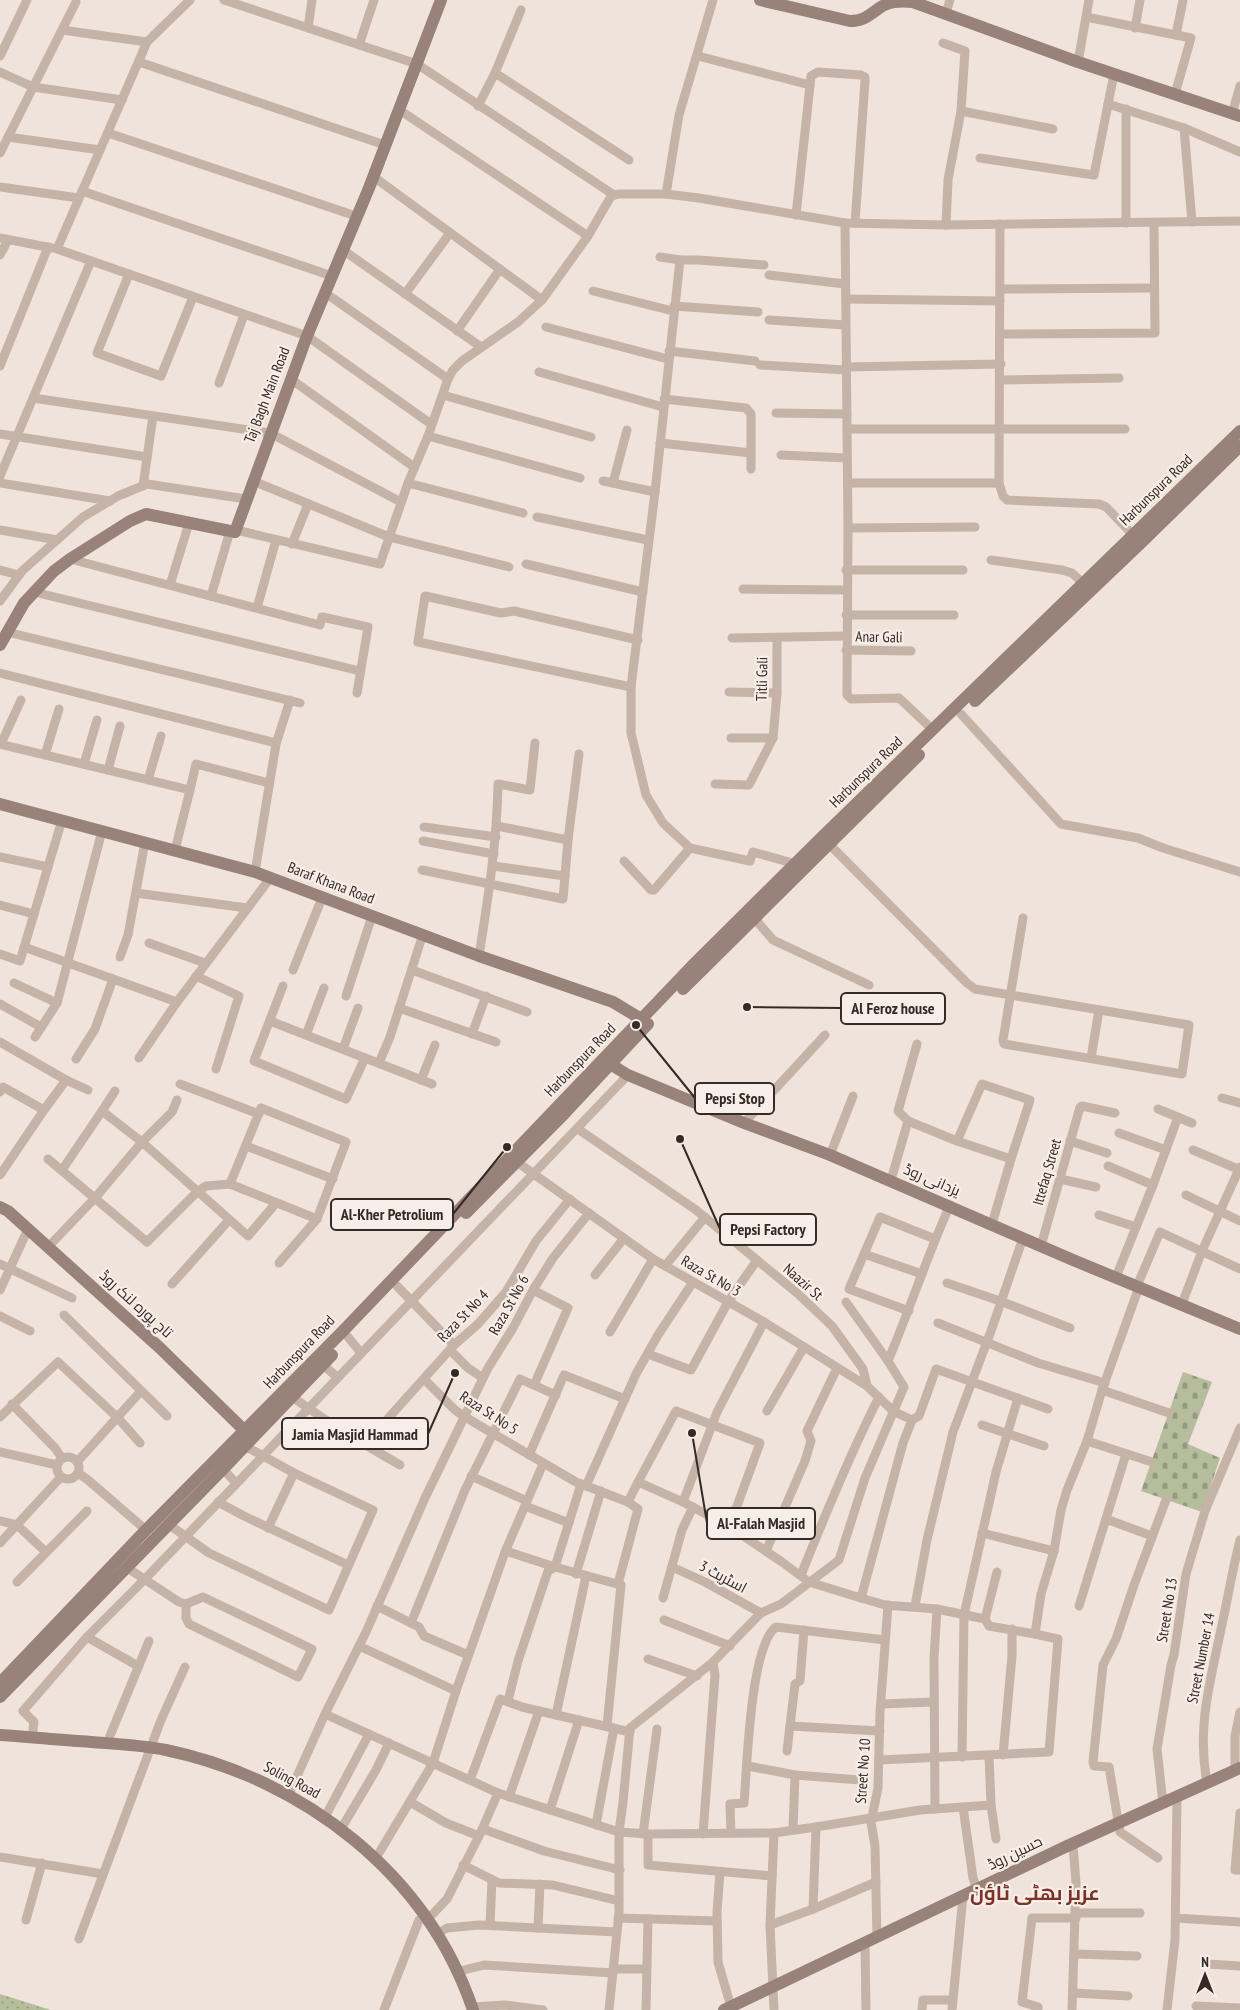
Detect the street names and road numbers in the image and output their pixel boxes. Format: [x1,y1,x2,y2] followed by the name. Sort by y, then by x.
[240,344,294,446] street label: Taj Bagh Main Road
[1115,450,1196,529] street label: Harbunspura Road
[855,627,903,646] street label: Anar Gali
[752,657,771,701] street label: Titli Gali
[825,732,906,811] street label: Harbunspura Road
[285,857,377,908] street label: Baraf Khana Road
[540,1019,619,1100] street label: Harbunspura Road
[1028,1136,1065,1207] street label: Ittefaq Street
[901,1159,963,1201] street label: یزدانی روڈ
[678,1251,745,1300] street label: Raza St No 3
[780,1259,827,1304] street label: Naazir St
[94,1266,177,1343] street label: تاج پورہ لنک روڈ
[484,1271,533,1338] street label: Raza St No 6
[433,1285,493,1346] street label: Raza St No 4
[259,1311,338,1392] street label: Harbunspura Road
[456,1387,522,1439] street label: Raza St No 5
[696,1556,750,1597] street label: اسٹریٹ 3
[1152,1576,1181,1644] street label: Street No 13
[1182,1611,1219,1705] street label: Street Number 14
[851,1737,874,1804] street label: Street No 10
[261,1757,324,1802] street label: Soling Road
[984,1831,1046,1875] street label: حسین روڈ

